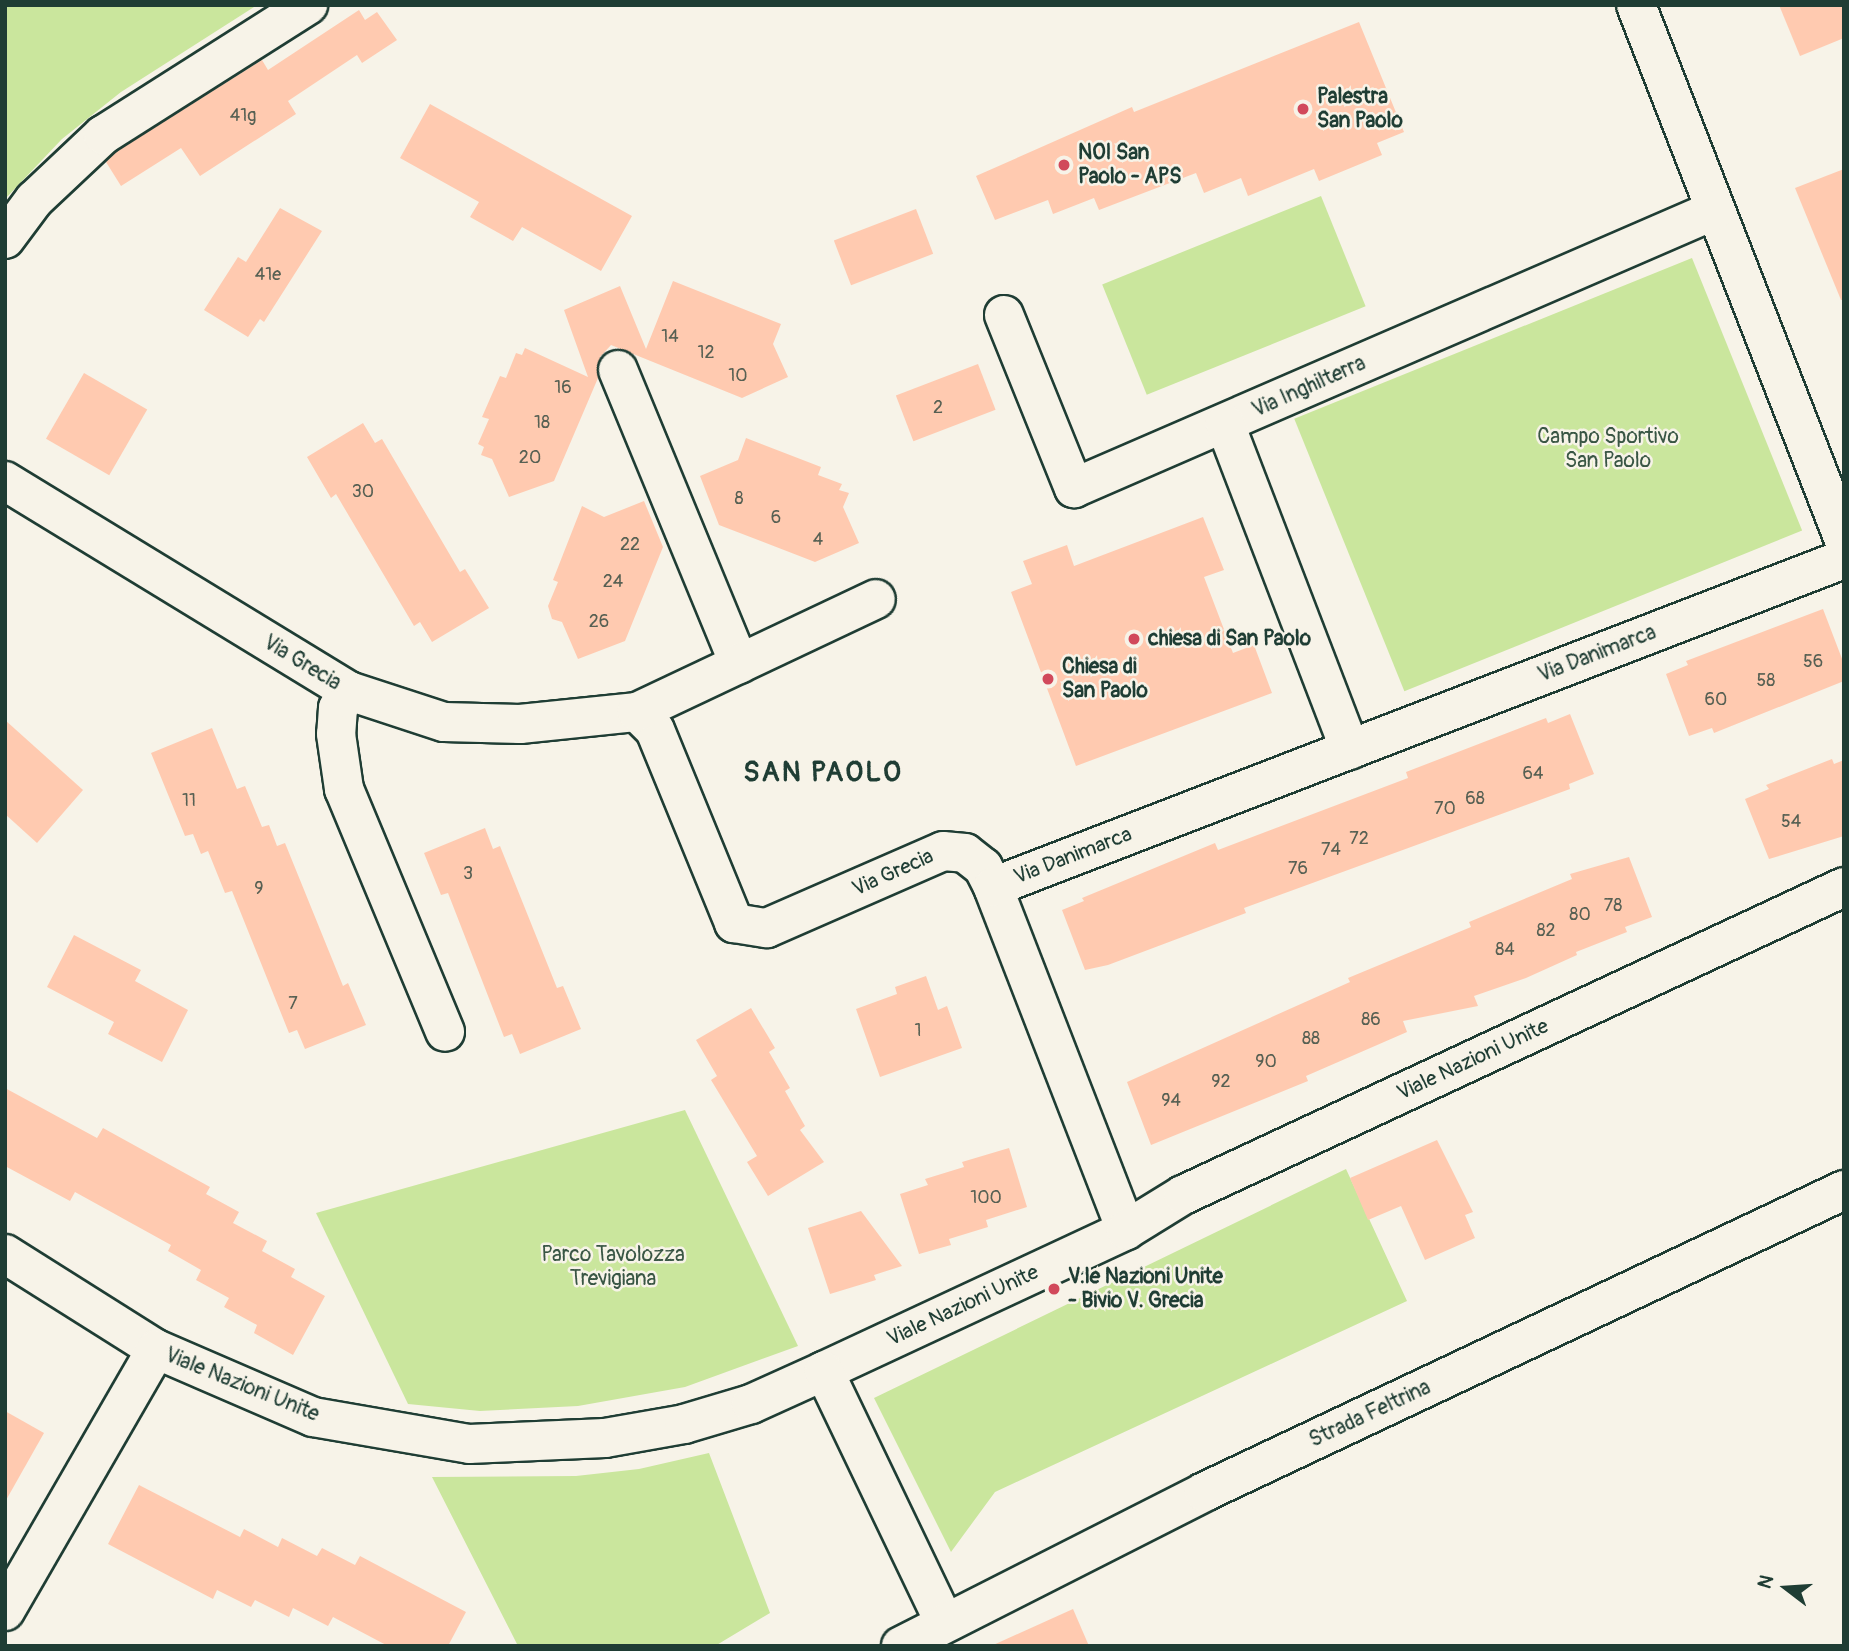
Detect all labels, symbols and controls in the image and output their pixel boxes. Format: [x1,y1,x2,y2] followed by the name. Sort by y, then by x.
[1317,84,1403,134] place label: Palestra San Paolo
[1295,101,1311,117] marker: Palestra San Paolo
[230,105,256,127] house number: 41g
[1078,140,1182,190] place label: NOI San Paolo - APS
[1056,157,1072,173] marker: NOI San Paolo - APS
[255,264,281,286] house number: 41e
[661,326,679,348] house number: 14
[697,342,715,364] house number: 12
[1248,351,1370,423] street label: Via Inghilterra
[728,365,748,387] house number: 10
[554,377,572,399] house number: 16
[933,397,943,419] house number: 2
[534,412,550,434] house number: 18
[1537,424,1679,474] park label: Campo Sportivo San Paolo
[519,447,541,469] house number: 20
[352,481,374,503] house number: 30
[734,488,744,510] house number: 8
[771,507,781,529] house number: 6
[813,529,823,551] house number: 4
[620,534,640,556] house number: 22
[603,571,623,593] house number: 24
[589,611,609,633] house number: 26
[1534,620,1660,688] street label: Via Danimarca
[1148,626,1311,652] place label: chiesa di San Paolo
[259,630,345,696] street label: Via Grecia
[1126,631,1142,647] marker: chiesa di San Paolo
[1803,651,1823,673] house number: 56
[1062,654,1148,704] place label: Chiesa di San Paolo
[1757,670,1775,692] house number: 58
[1040,671,1056,687] marker: Chiesa di San Paolo
[1705,689,1727,711] house number: 60
[744,756,902,790] district label: SAN PAOLO
[1523,763,1543,785] house number: 64
[1465,788,1485,810] house number: 68
[182,790,196,812] house number: 11
[1434,798,1456,820] house number: 70
[1781,811,1801,833] house number: 54
[1010,822,1136,890] street label: Via Danimarca
[1349,828,1369,850] house number: 72
[1321,839,1341,861] house number: 74
[849,844,937,902] street label: Via Grecia
[1288,858,1308,880] house number: 76
[463,863,473,885] house number: 3
[254,878,264,900] house number: 9
[1604,895,1622,917] house number: 78
[1569,904,1591,926] house number: 80
[1536,920,1556,942] house number: 82
[1495,939,1515,961] house number: 84
[288,993,298,1015] house number: 7
[1361,1009,1381,1031] house number: 86
[1393,1014,1553,1106] street label: Viale Nazioni Unite
[914,1020,922,1042] house number: 1
[1302,1028,1320,1050] house number: 88
[1255,1051,1277,1073] house number: 90
[1211,1071,1231,1093] house number: 92
[1161,1090,1181,1112] house number: 94
[970,1187,1002,1209] house number: 100
[541,1242,685,1292] park label: Parco Tavolozza Trevigiana
[883,1260,1043,1352] street label: Viale Nazioni Unite
[1068,1264,1223,1314] place label: V.le Nazioni Unite - Bivio V. Grecia
[1046,1281,1062,1297] marker: V.le Nazioni Unite - Bivio V. Grecia
[161,1343,323,1427] street label: Viale Nazioni Unite
[1305,1375,1435,1453] street label: Strada Feltrina
[1751,1553,1821,1623] north arrow
[1753,1572,1779,1592] text: N

